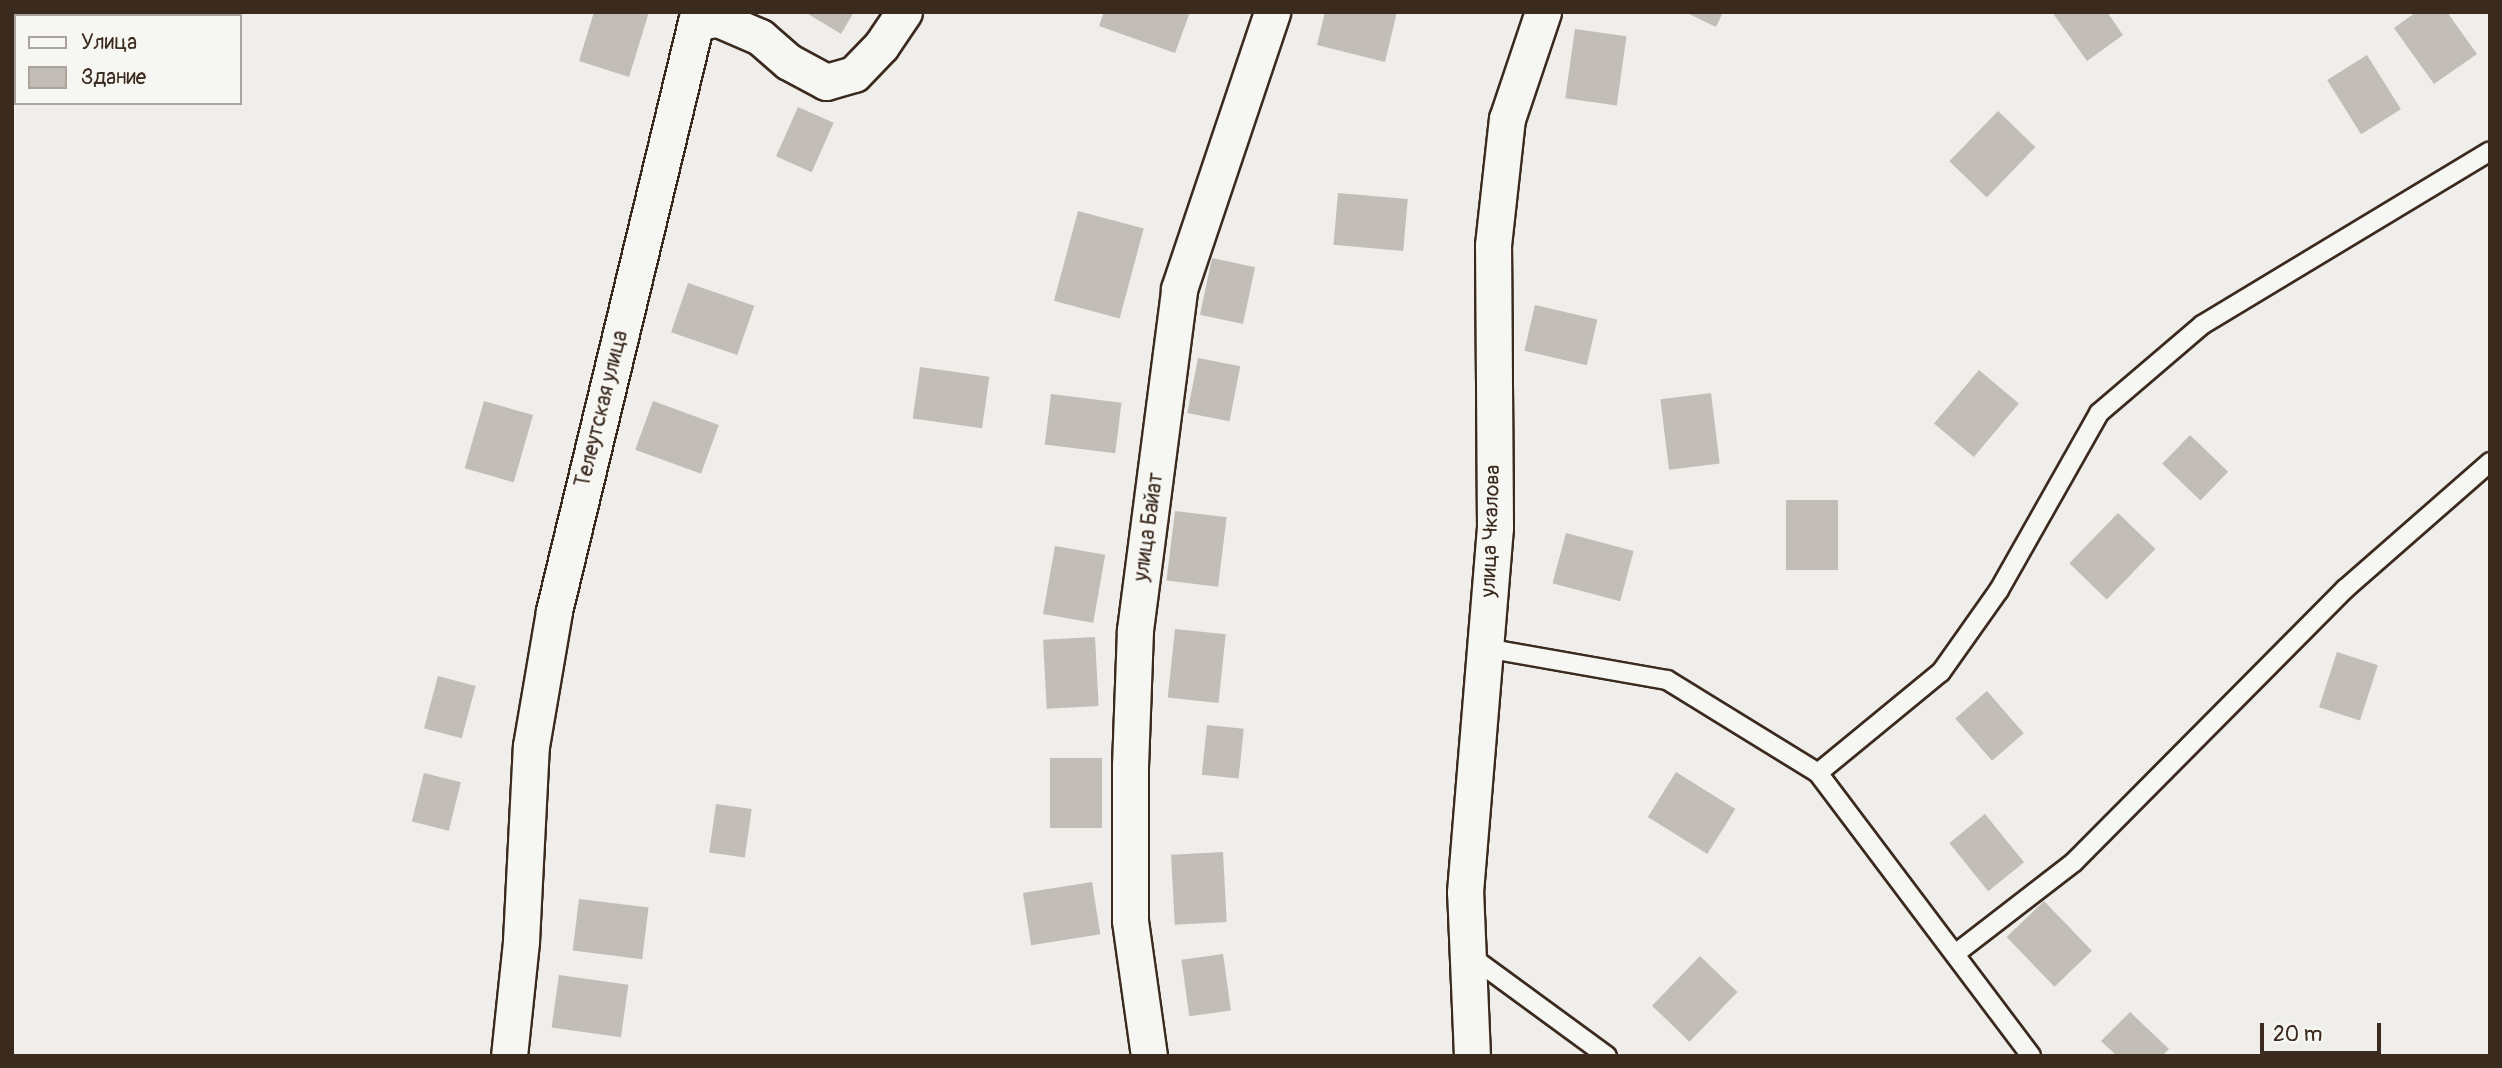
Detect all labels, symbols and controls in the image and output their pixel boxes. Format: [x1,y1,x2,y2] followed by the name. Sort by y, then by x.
[14,14,242,105] legend
[81,29,137,56] text: Улица
[81,64,146,91] text: Здание
[570,328,634,490] street label: Телеутская улица
[1476,464,1506,598] street label: улица Чкалова
[1129,471,1169,583] street label: улица Байат
[2264,1009,2385,1052] scale bar
[2273,1021,2322,1048] text: 20 m

